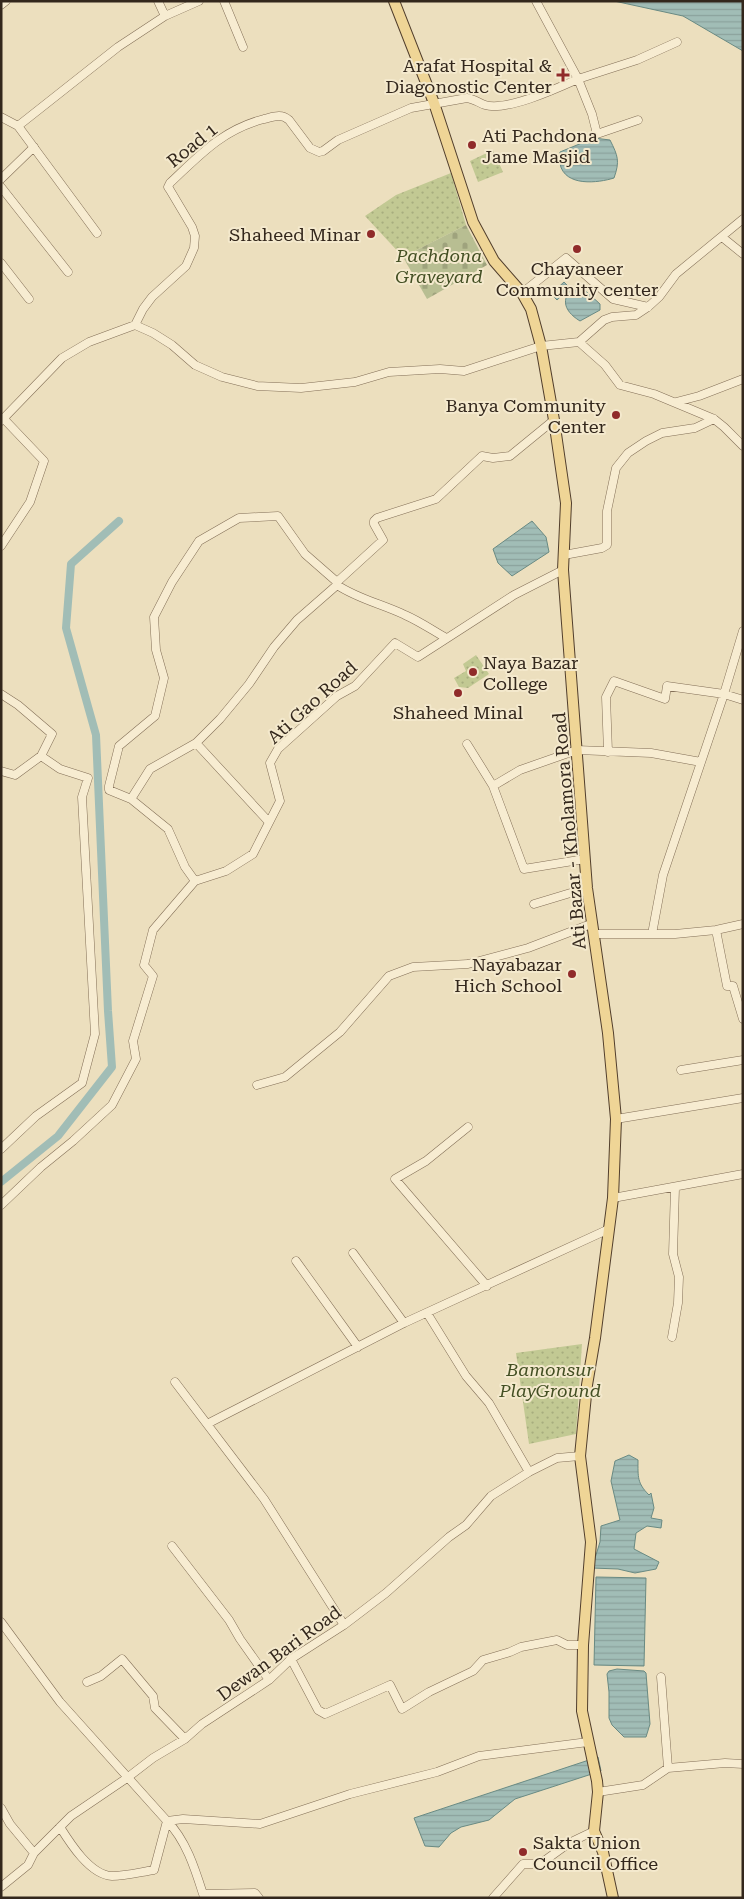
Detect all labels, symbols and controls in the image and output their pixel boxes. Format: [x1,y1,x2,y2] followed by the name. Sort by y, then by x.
[385,55,552,97] place label: Arafat Hospital & Diagonostic Center
[556,68,570,82] marker: Arafat Hospital & Diagonostic Center
[163,118,221,172] street label: Road 1
[482,125,598,167] place label: Ati Pachdona Jame Masjid
[466,139,478,151] marker: Ati Pachdona Jame Masjid
[229,224,361,245] place label: Shaheed Minar
[365,228,377,240] marker: Shaheed Minar
[571,243,583,255] marker: Chayaneer Community center
[395,245,483,287] park label: Pachdona Graveyard
[496,258,658,300] place label: Chayaneer Community center
[445,395,606,437] place label: Banya Community Center
[610,409,622,421] marker: Banya Community Center
[483,652,578,694] place label: Naya Bazar College
[263,656,361,748] street label: Ati Gao Road
[467,666,479,678] marker: Naya Bazar College
[452,687,464,699] marker: Shaheed Minal
[393,702,523,723] place label: Shaheed Minal
[548,711,590,951] street label: Ati Bazar - Kholamora Road
[454,954,562,996] place label: Nayabazar Hich School
[566,968,578,980] marker: Nayabazar Hich School
[498,1359,601,1401] park label: Bamonsur PlayGround
[213,1601,345,1705] street label: Dewan Bari Road
[533,1832,658,1874] place label: Sakta Union Council Office
[517,1846,529,1858] marker: Sakta Union Council Office

